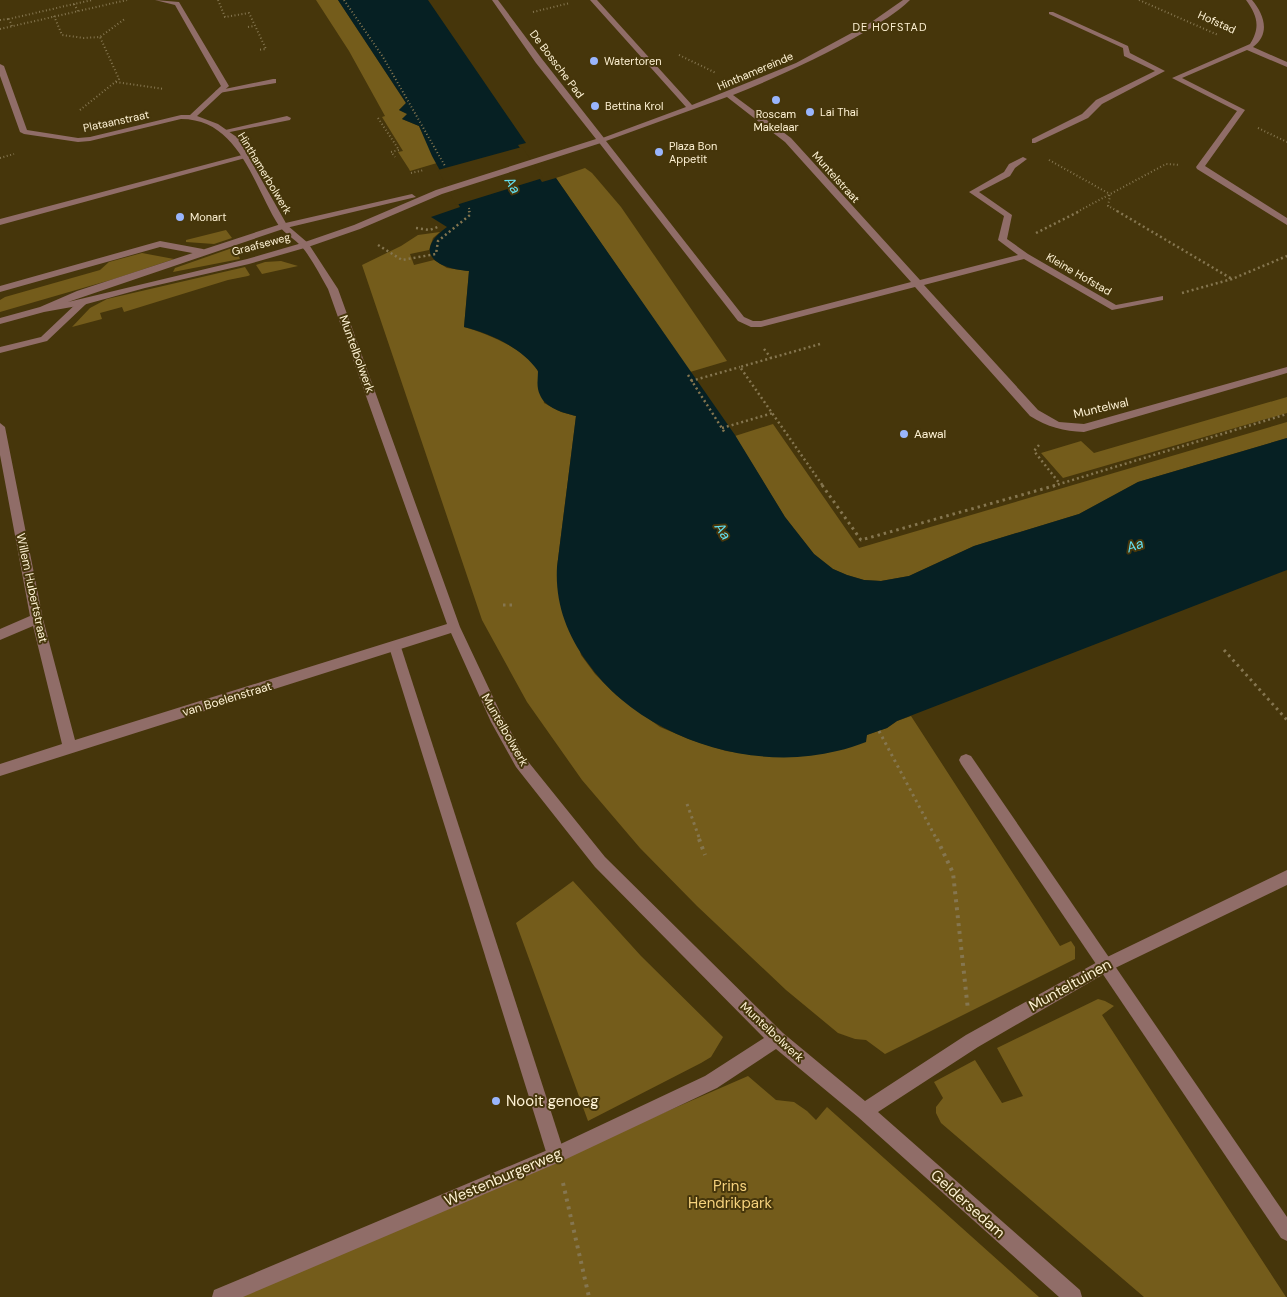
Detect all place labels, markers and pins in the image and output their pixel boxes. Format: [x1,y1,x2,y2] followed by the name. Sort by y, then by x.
[604,54,662,68] place label: Watertoren
[588,55,600,67] marker: Watertoren
[770,94,782,106] marker: Roscam Makelaar
[605,99,663,113] place label: Bettina Krol
[589,100,601,112] marker: Bettina Krol
[820,105,858,119] place label: Lai Thai
[804,106,816,118] marker: Lai Thai
[753,107,799,134] place label: Roscam Makelaar
[669,139,717,166] place label: Plaza Bon Appetit
[653,146,665,158] marker: Plaza Bon Appetit
[190,210,226,224] place label: Monart
[174,211,186,223] marker: Monart
[914,426,946,442] place label: Aawal
[898,428,910,440] marker: Aawal
[506,1091,599,1111] place label: Nooit genoeg
[490,1095,502,1107] marker: Nooit genoeg

